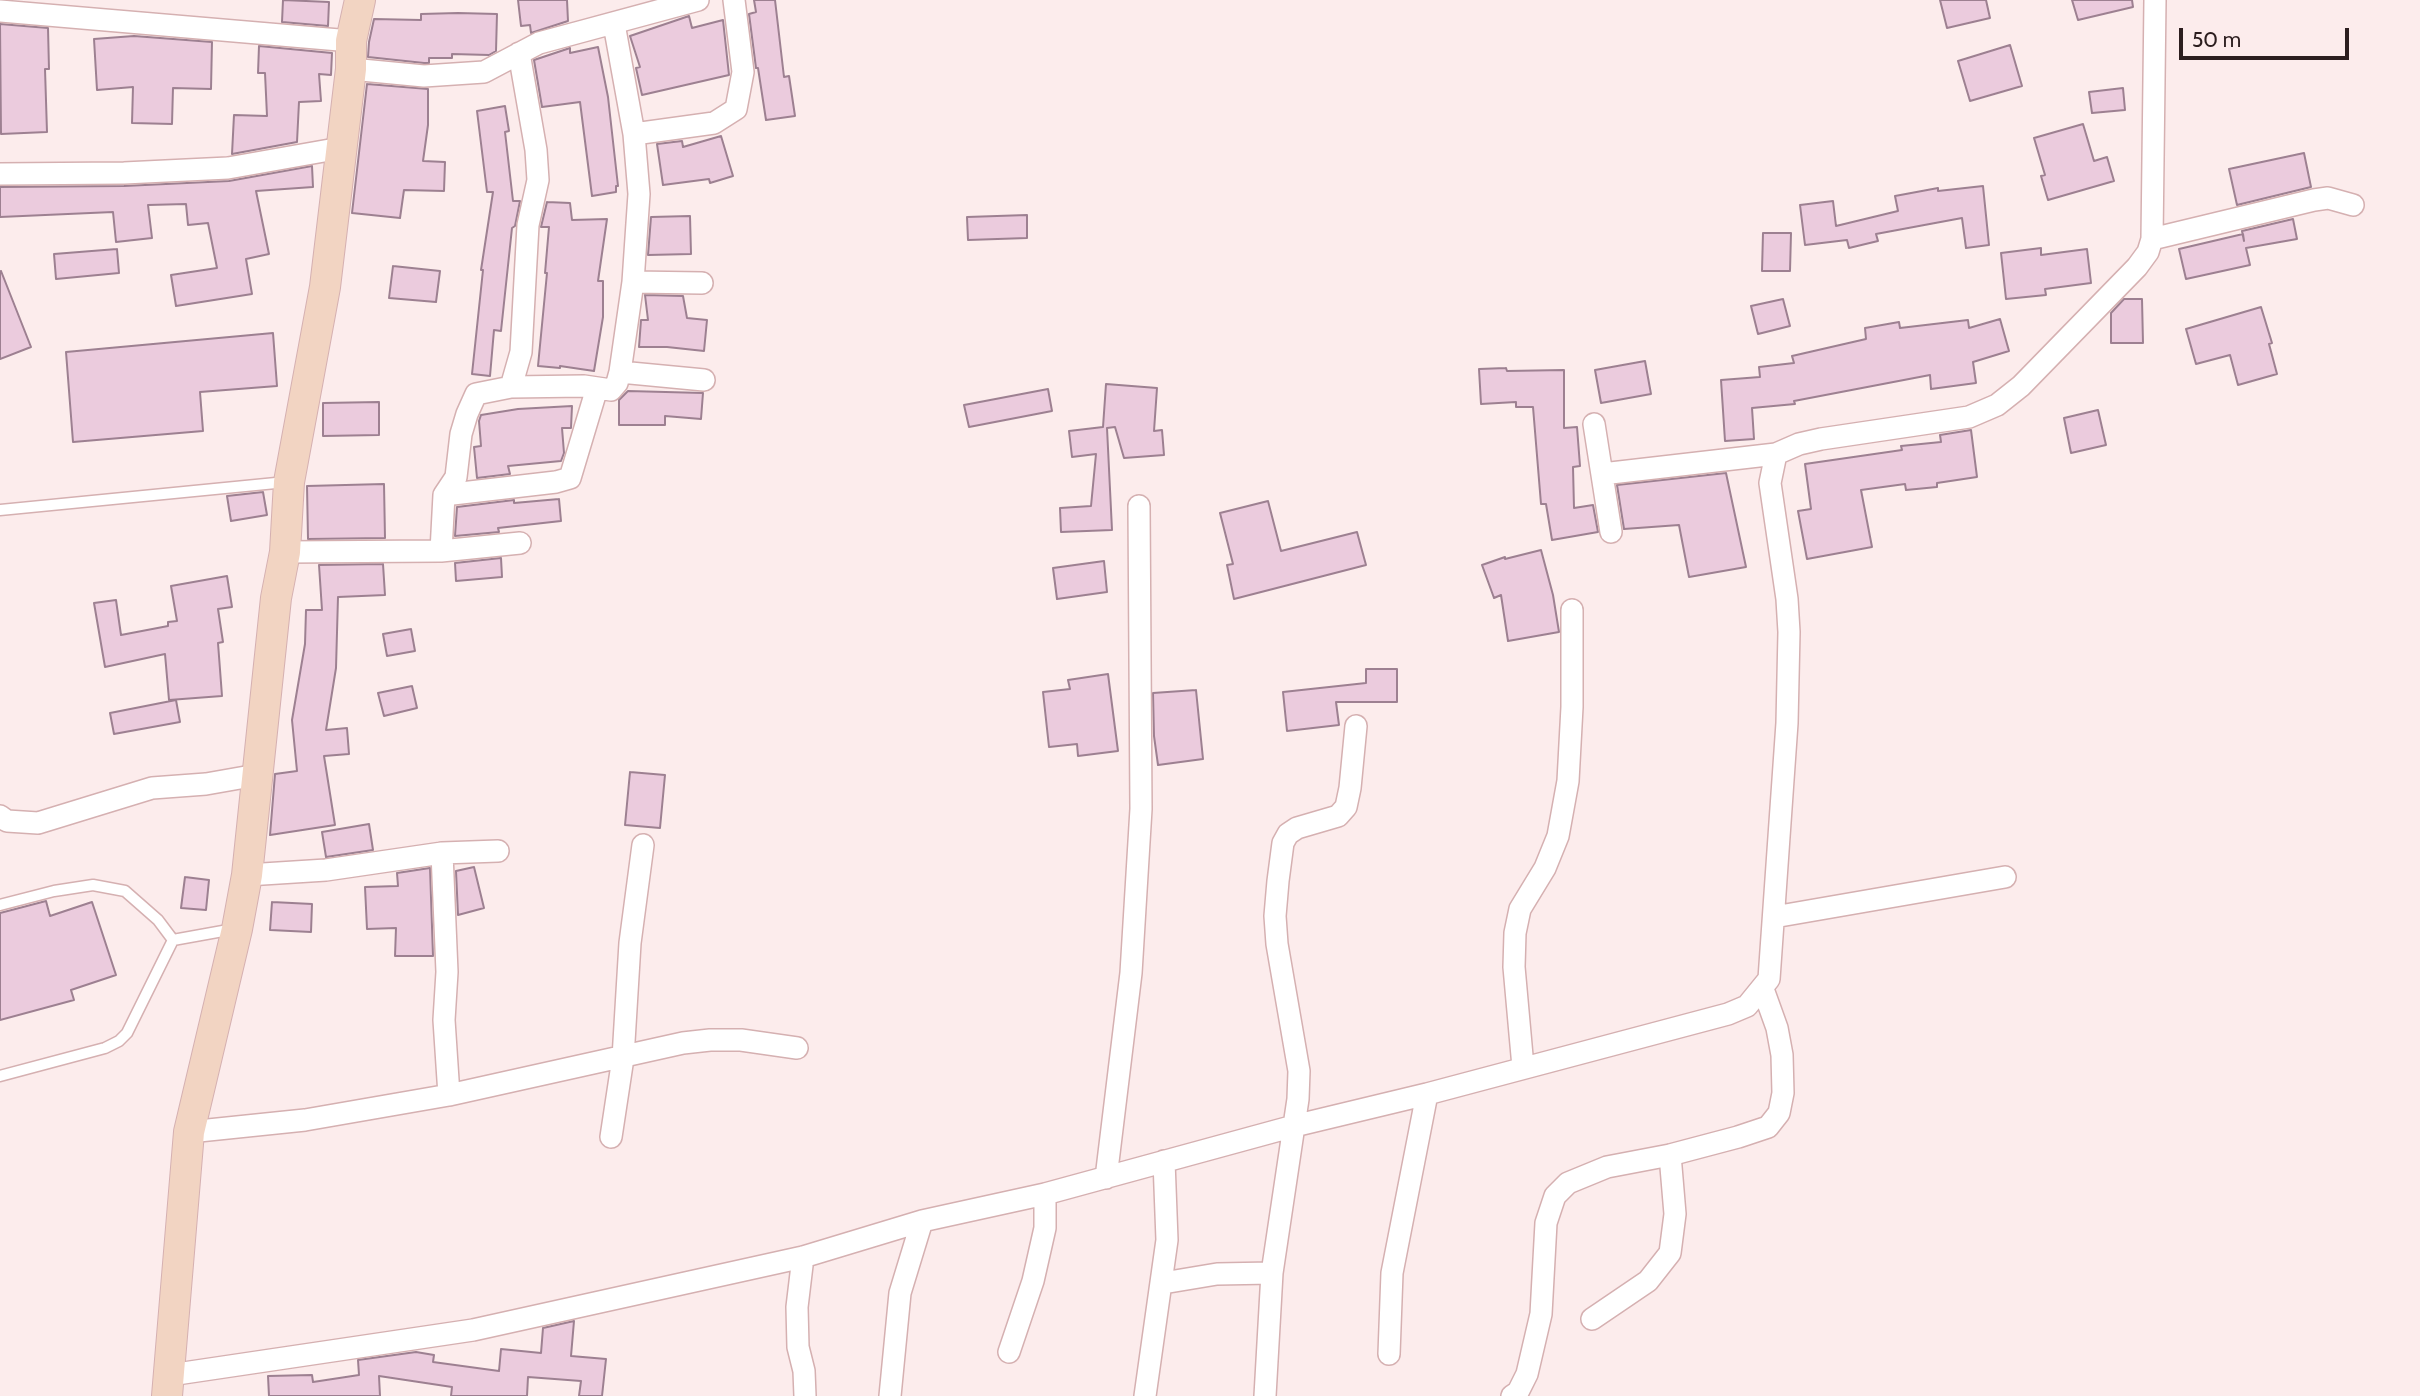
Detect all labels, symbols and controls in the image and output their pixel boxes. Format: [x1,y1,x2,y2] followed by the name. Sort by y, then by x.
[2182,14,2352,58] scale bar
[2192,27,2241,52] text: 50 m

